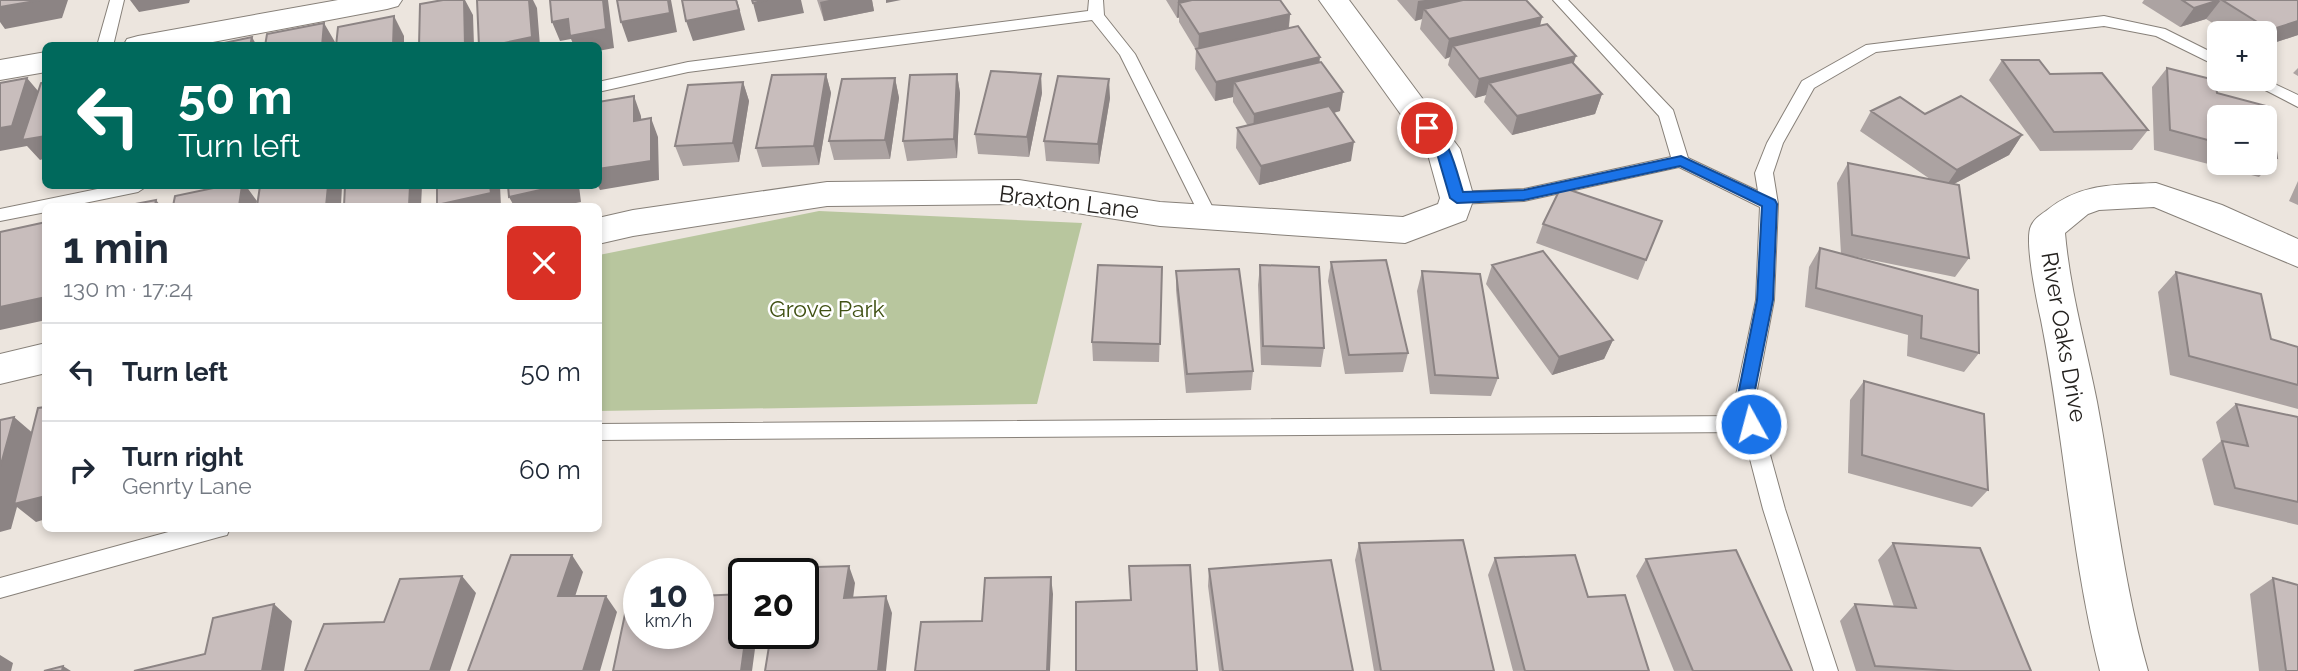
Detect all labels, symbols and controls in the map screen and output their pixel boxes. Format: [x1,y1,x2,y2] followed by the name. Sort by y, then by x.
[2207,21,2277,175] map controls
[2207,21,2277,91] button: +
[178,68,293,125] text: 50 m
[63,70,154,161] icon: left
[1397,98,1457,158] pin
[2207,105,2277,175] button: −
[1408,109,1446,147] icon: arrive
[178,127,300,164] text: Turn left
[998,180,1141,223] street label: Braxton Lane
[63,224,169,273] text: 1 min
[507,226,581,300] button: close
[2036,250,2093,424] street label: River Oaks Drive
[63,275,193,302] text: 130 m · 17:24
[769,295,885,322] park label: Grove Park
[63,353,101,391] icon: left
[122,357,228,387] text: Turn left
[520,357,581,387] text: 50 m
[1714,387,1788,461] position arrow
[122,442,243,472] text: Turn right
[63,451,101,489] icon: right
[519,455,581,485] text: 60 m
[122,472,252,499] text: Genrty Lane
[728,558,819,649] speed limit sign: 20
[649,574,688,615] text: 10
[645,610,692,631] text: km/h

